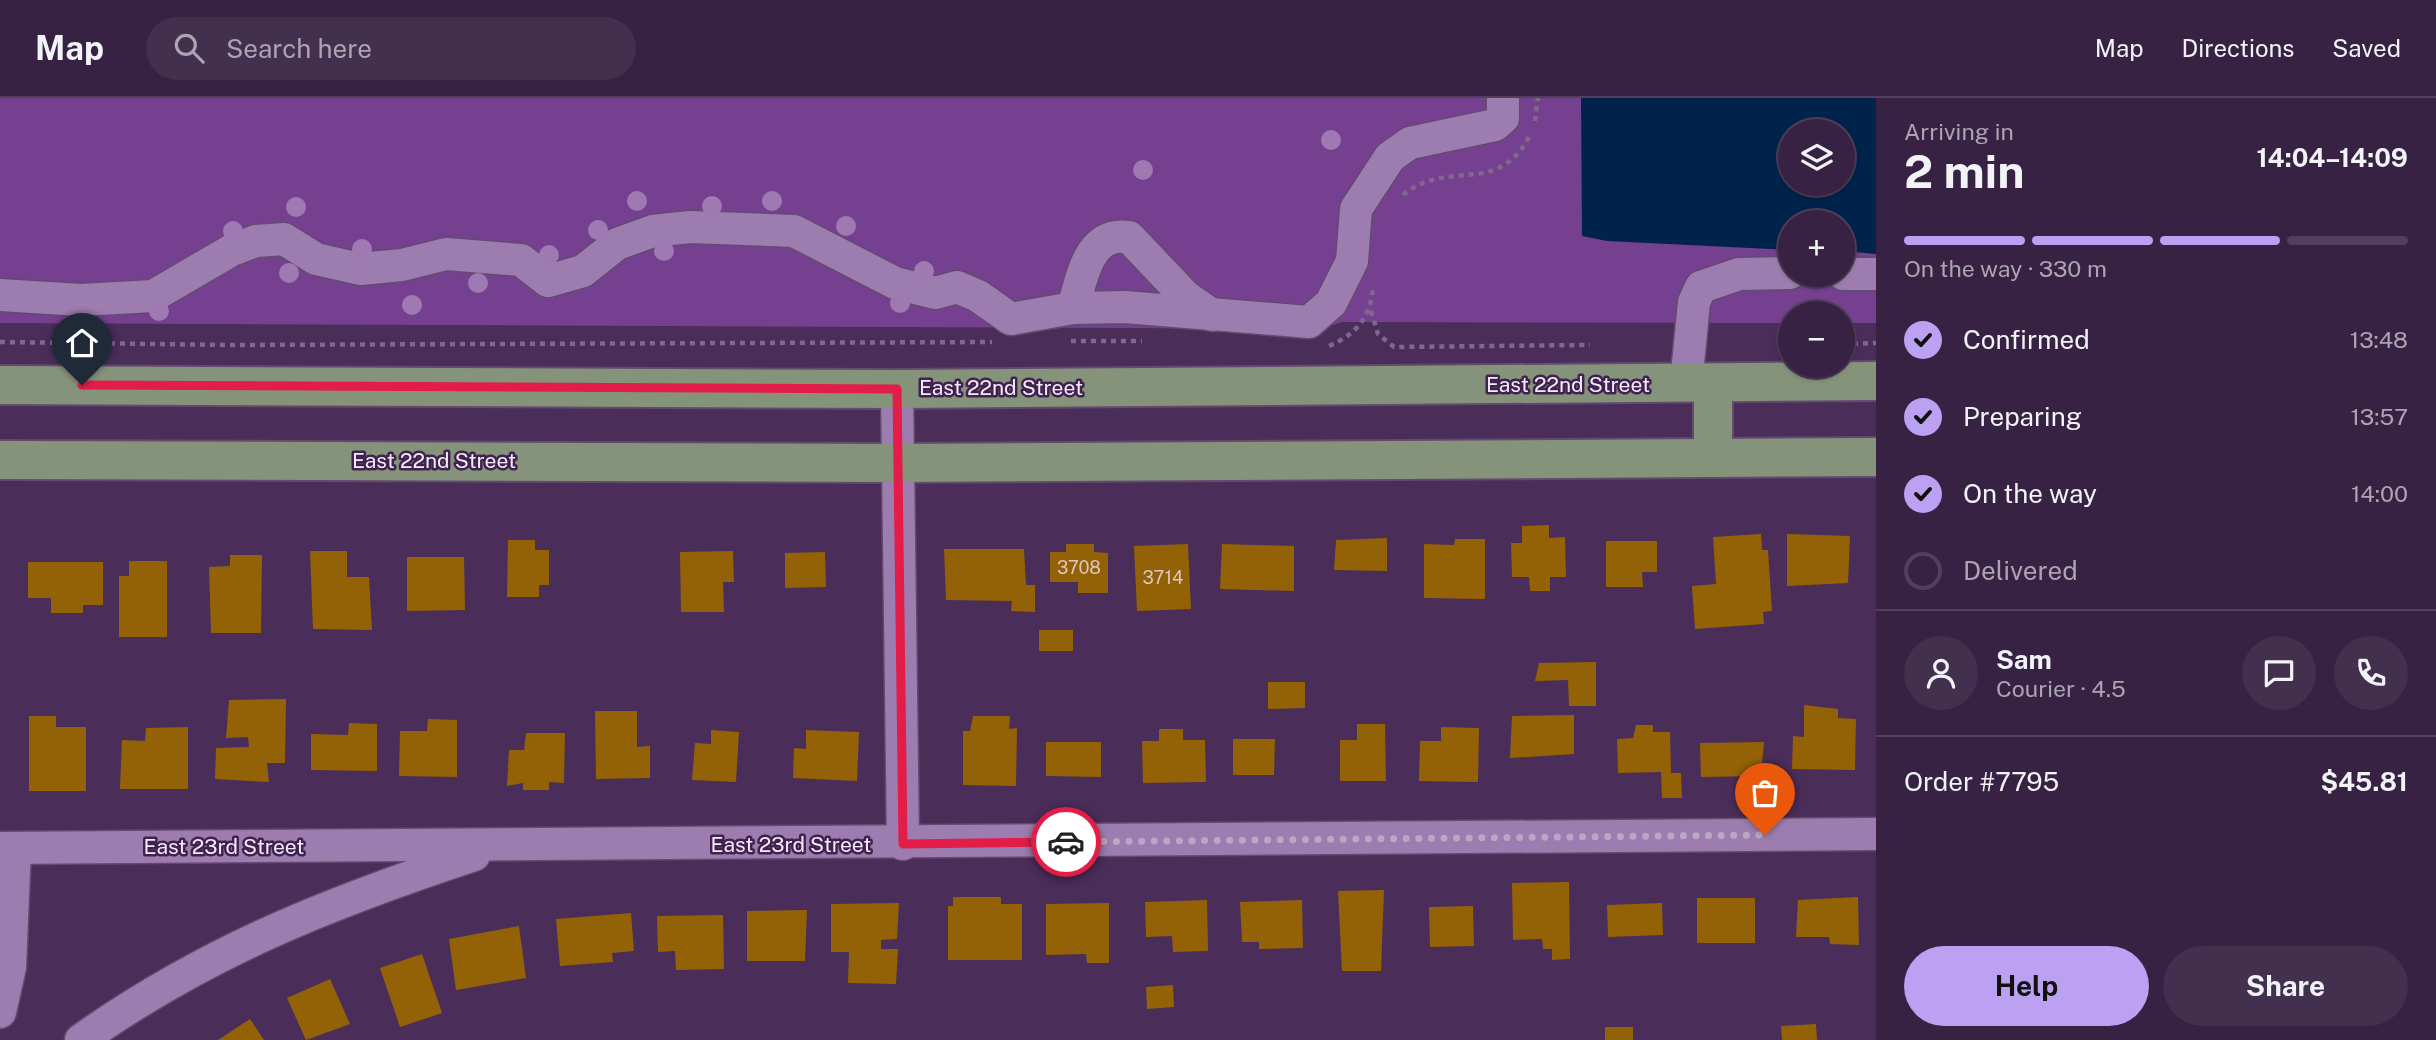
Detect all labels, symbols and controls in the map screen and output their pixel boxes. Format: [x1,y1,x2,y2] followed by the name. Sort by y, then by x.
[146,17,636,80] search box
[35,29,104,67] text: Map
[170,29,208,67] icon: search
[226,33,372,64] text: Search here
[2095,34,2144,62] text: Map
[2182,34,2294,62] text: Directions
[2332,34,2401,62] text: Saved
[1904,118,2014,145] text: Arriving in
[1778,119,1855,378] map controls
[1778,119,1855,196] button: layers
[2256,142,2408,173] text: 14:04–14:09
[1904,144,2024,198] text: 2 min
[1778,210,1855,287] button: +
[1904,255,2107,282] text: On the way · 330 m
[1778,301,1855,378] button: −
[52,313,112,385] pin
[1904,321,1942,359] icon: check
[63,324,101,362] icon: home
[1963,324,2090,355] text: Confirmed
[2350,326,2408,353] text: 13:48
[1486,372,1650,397] street label: East 22nd Street
[919,375,1083,400] street label: East 22nd Street
[1904,398,1942,436] icon: check
[1963,401,2082,432] text: Preparing
[2350,403,2408,430] text: 13:57
[352,448,516,473] street label: East 22nd Street
[1904,475,1942,513] icon: check
[1963,478,2097,509] text: On the way
[2351,480,2408,507] text: 14:00
[1963,555,2078,586] text: Delivered
[1057,557,1101,578] house number: 3708
[1143,567,1183,588] house number: 3714
[1904,636,1978,710] button: person
[2242,636,2316,710] button: chat
[2334,636,2408,710] button: phone
[1996,644,2052,675] text: Sam
[1996,675,2126,702] text: Courier · 4.5
[1735,763,1795,835] pin
[1904,766,2059,797] text: Order #7795
[2320,766,2408,797] text: $45.81
[1746,774,1784,812] icon: bag
[1031,807,1101,877] courier
[1047,823,1085,861] icon: car
[711,832,871,857] street label: East 23rd Street
[144,834,304,859] street label: East 23rd Street
[1904,946,2149,1026] button: Help
[2163,946,2408,1026] button: Share

